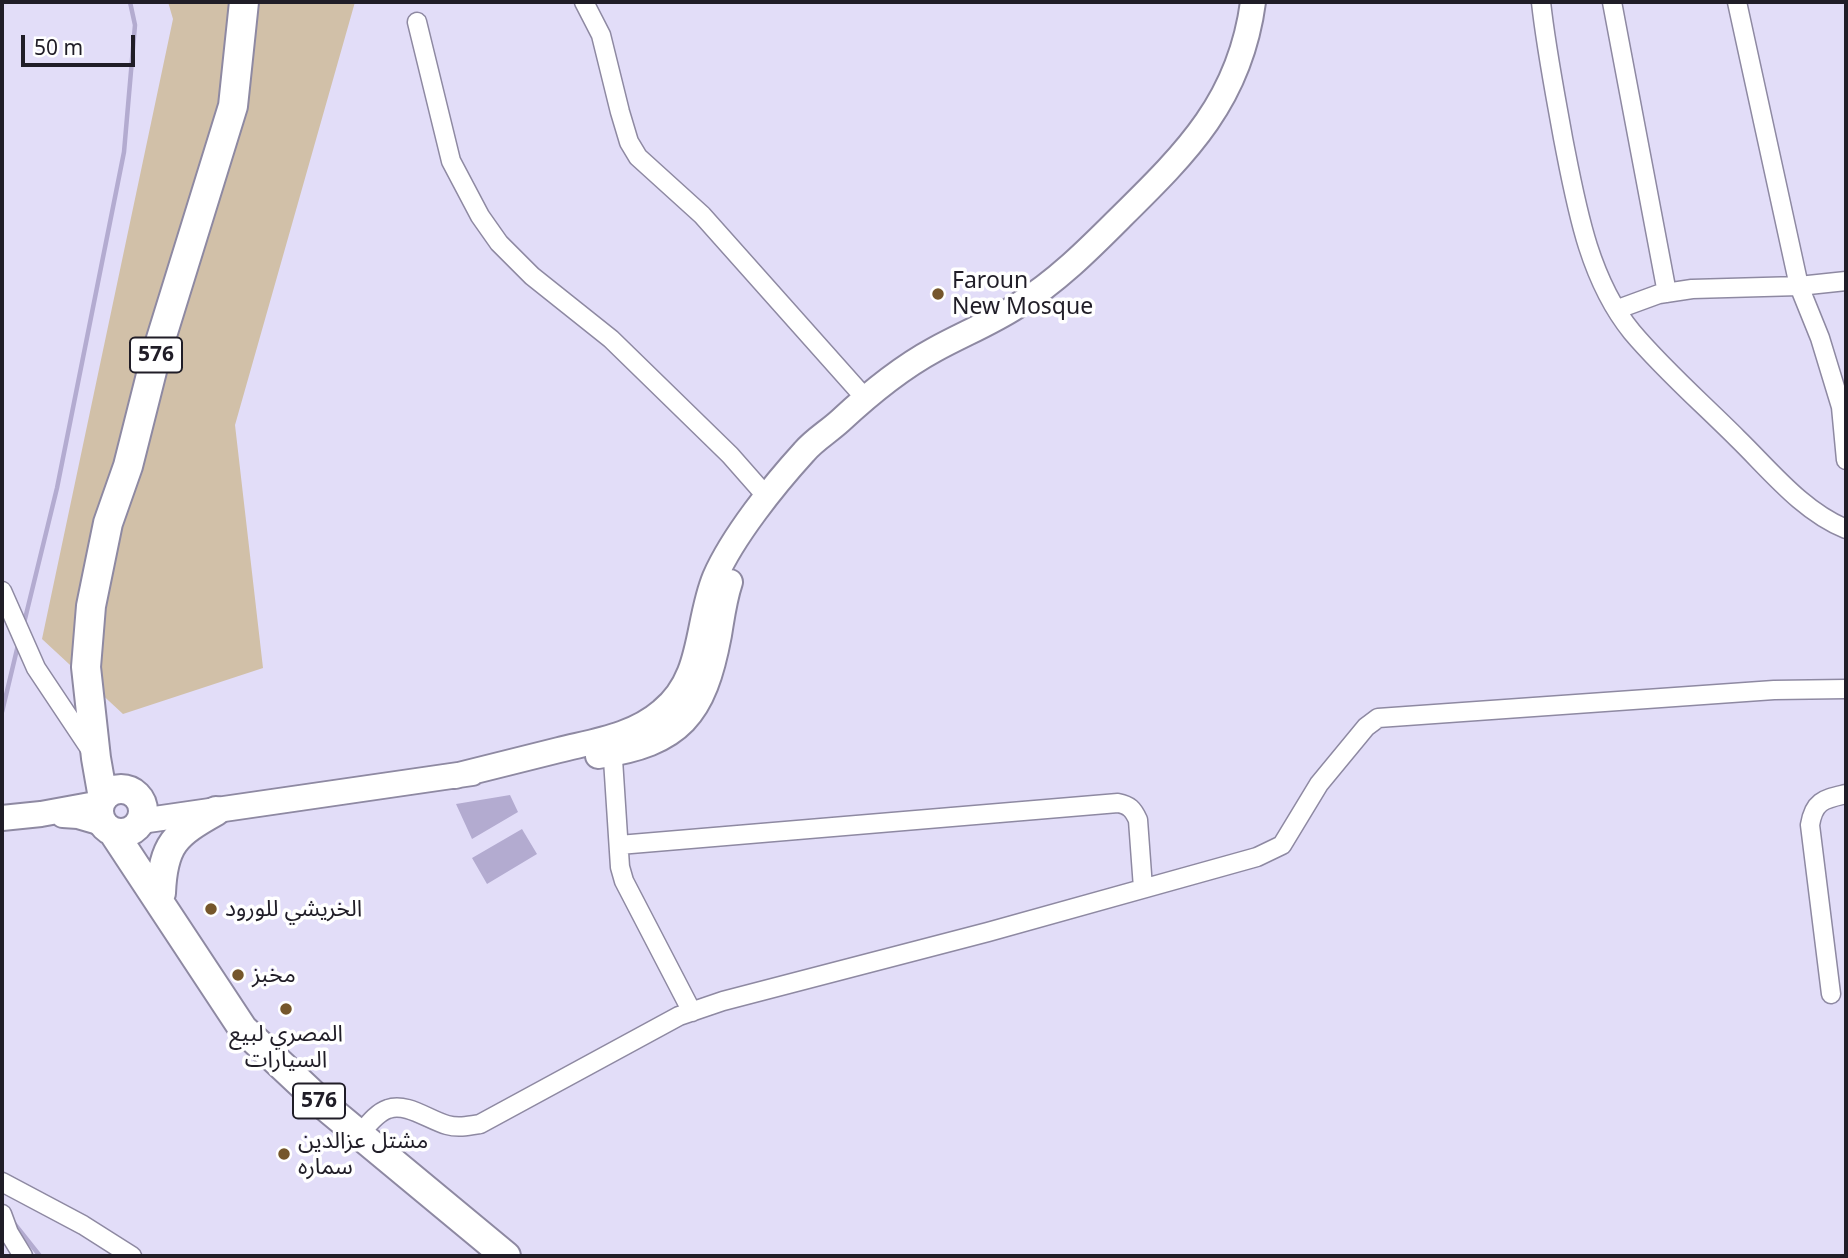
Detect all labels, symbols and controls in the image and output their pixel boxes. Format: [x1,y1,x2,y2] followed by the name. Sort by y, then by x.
[24,21,138,65] scale bar
[34,33,83,61] text: 50 m
[952,267,1093,321] place label: Faroun New Mosque
[930,286,946,302] marker: Faroun New Mosque
[130,338,182,372] road number: 576
[225,895,362,923] place label: الخريشي للورود
[203,901,219,917] marker: الخريشي للورود
[252,961,296,989] place label: مخبز
[230,967,246,983] marker: مخبز
[278,1001,294,1017] marker: المصري لبيع السيارات
[229,1020,343,1074] place label: المصري لبيع السيارات
[293,1084,345,1118] road number: 576
[298,1127,428,1181] place label: مشتل عزالدين سماره
[276,1146,292,1162] marker: مشتل عزالدين سماره

